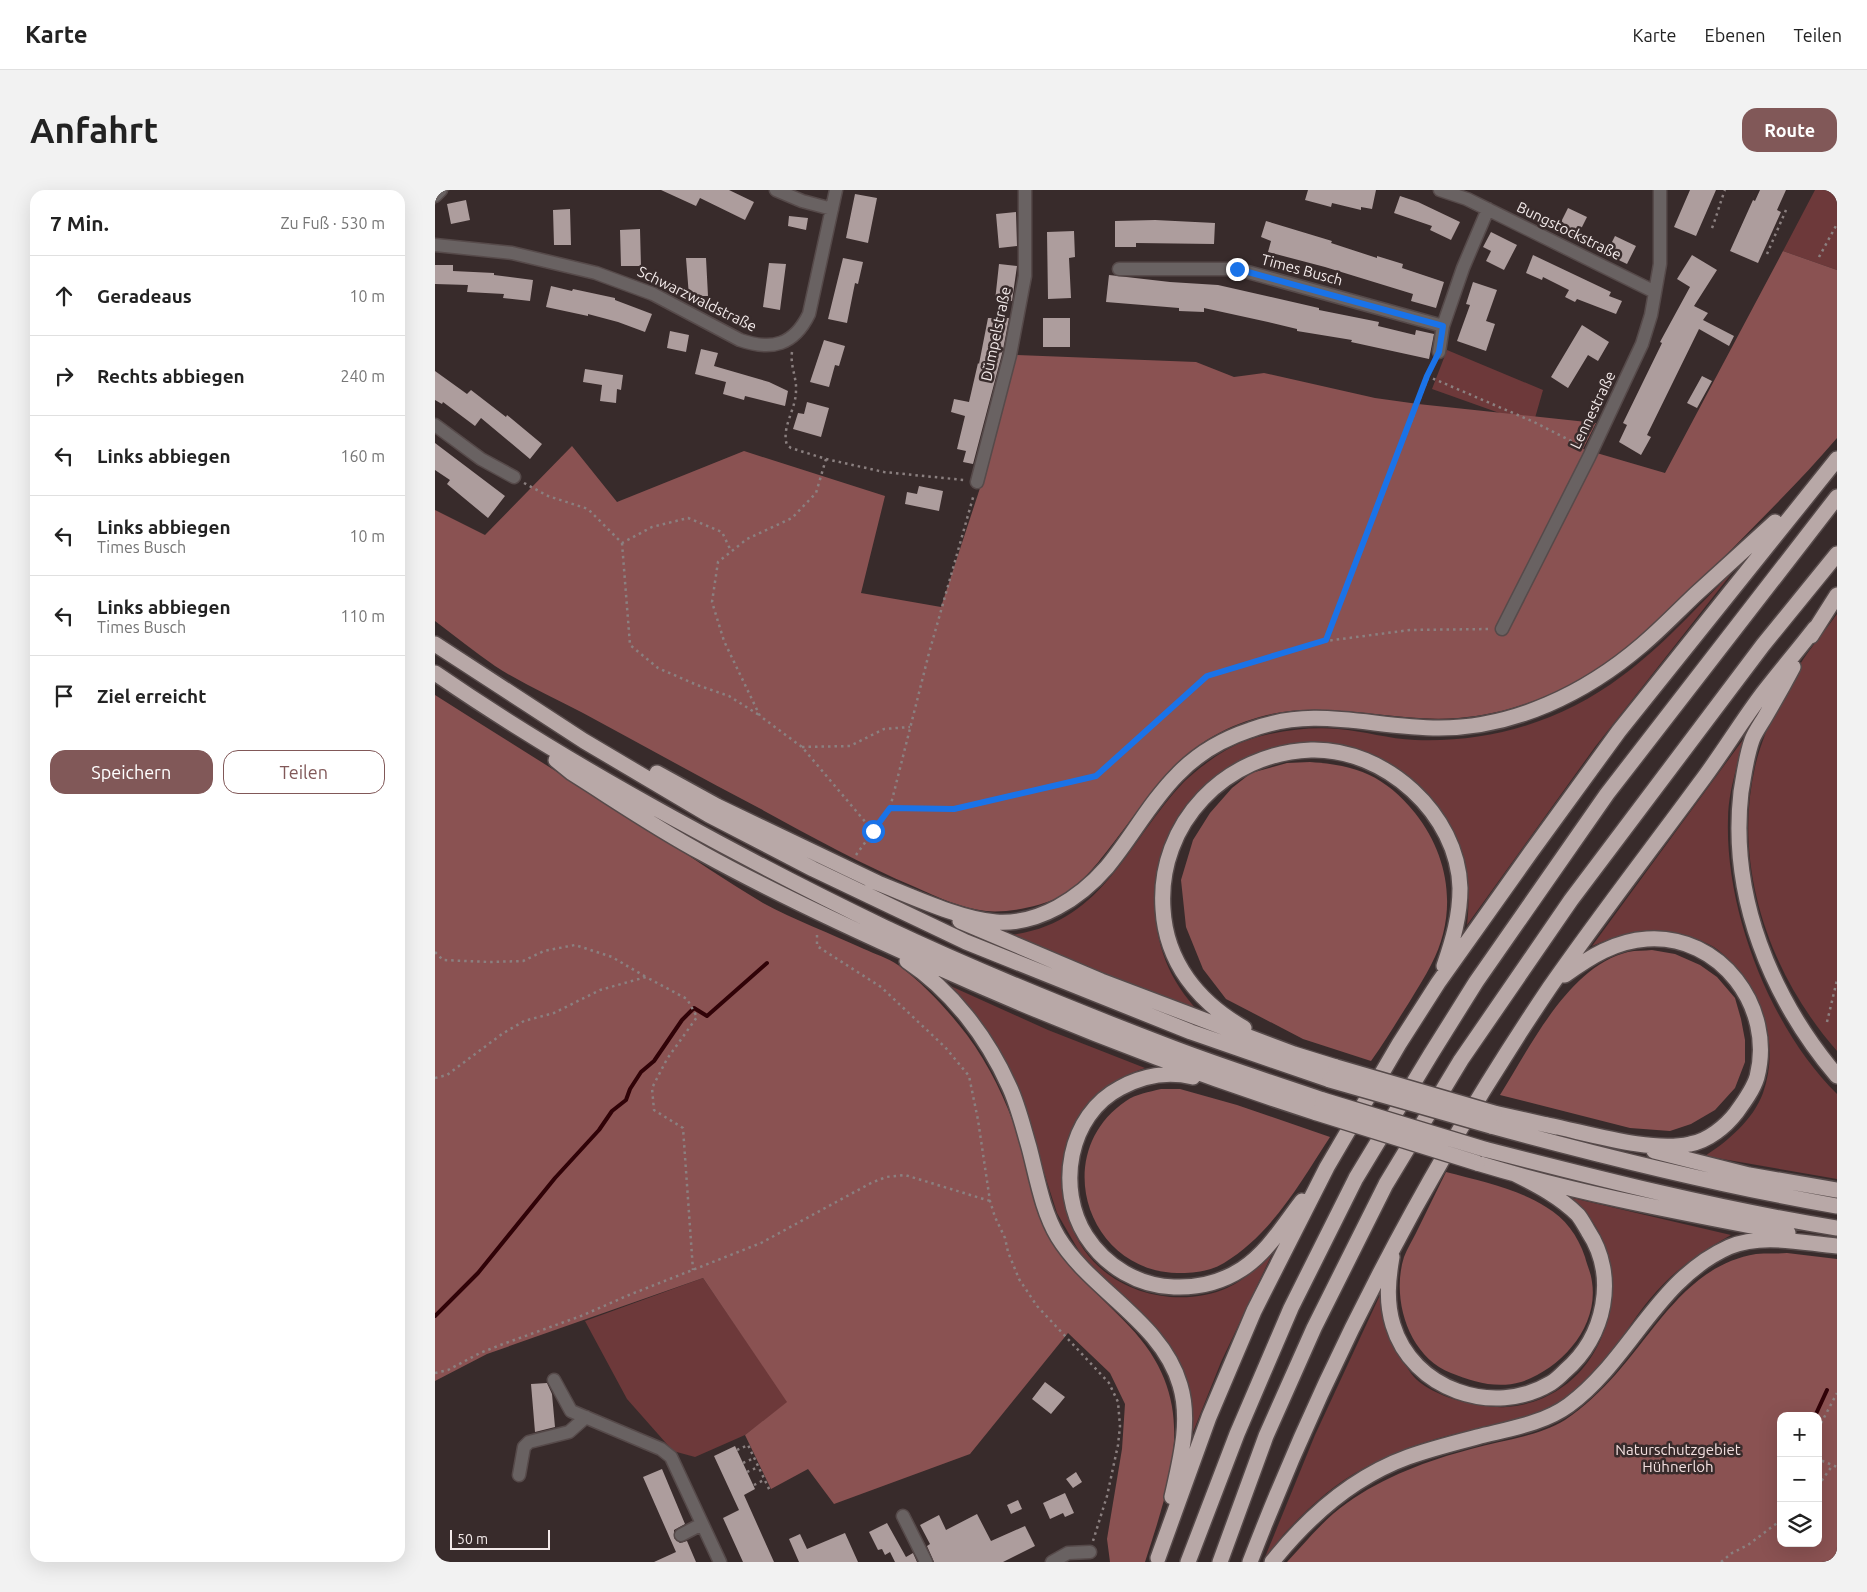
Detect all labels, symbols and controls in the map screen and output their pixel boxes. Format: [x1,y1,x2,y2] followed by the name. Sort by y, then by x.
[25,21,87,48] text: Karte
[1633,25,1677,45] text: Karte
[1705,25,1766,45] text: Ebenen
[1794,25,1842,45] text: Teilen
[1742,108,1837,152] button: Route
[30,110,158,150] text: Anfahrt
[1514,198,1624,263] street label: Bungstockstraße
[50,211,109,235] text: 7 Min.
[280,214,385,232] text: Zu Fuß · 530 m
[1260,250,1345,289] street label: Times Busch
[1226,258,1249,281] route end
[635,262,760,335] street label: Schwarzwaldstraße
[50,282,78,310] icon: ahead
[97,285,192,307] text: Geradeaus
[977,285,1014,383] street label: Dümpelstraße
[349,287,385,305] text: 10 m
[50,362,78,390] icon: right
[97,365,245,387] text: Rechts abbiegen
[340,367,385,385] text: 240 m
[1566,368,1619,451] street label: Lennestraße
[50,442,78,470] icon: left
[97,445,231,467] text: Links abbiegen
[340,447,385,465] text: 160 m
[97,516,231,538] text: Links abbiegen
[50,522,78,550] icon: left
[349,527,385,545] text: 10 m
[97,538,186,556] text: Times Busch
[97,596,231,618] text: Links abbiegen
[50,602,78,630] icon: left
[340,607,385,625] text: 110 m
[97,618,186,636] text: Times Busch
[50,682,78,710] icon: arrive
[97,685,206,707] text: Ziel erreicht
[50,750,213,794] button: Speichern
[223,750,385,794] button: Teilen
[862,820,885,843] route start
[1777,1412,1822,1547] map controls
[1777,1412,1822,1457] button: +
[1615,1441,1741,1475] park label: Naturschutzgebiet Hühnerloh
[1777,1457,1822,1502] button: −
[1777,1502,1822,1547] button: layers
[450,1527,550,1550] scale bar
[457,1531,488,1547] text: 50 m

